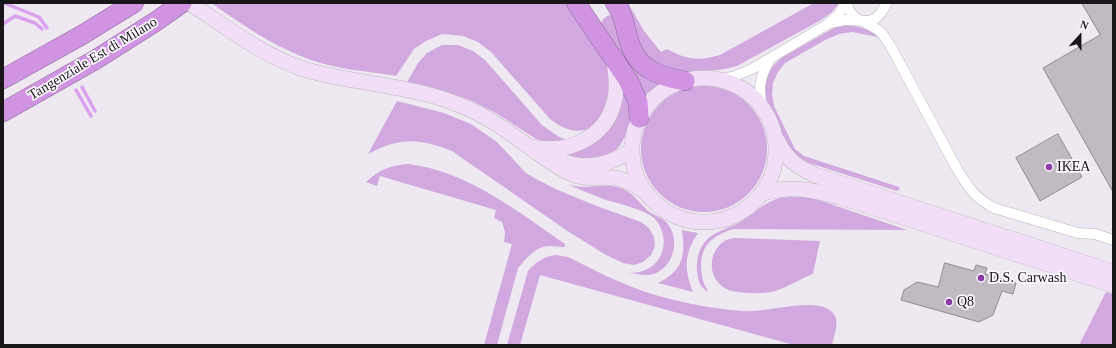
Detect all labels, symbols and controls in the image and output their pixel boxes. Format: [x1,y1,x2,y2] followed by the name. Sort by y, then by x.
[26,14,160,104] street label: Tangenziale Est di Milano
[1060,16,1100,56] north arrow
[1078,18,1090,32] text: N
[1057,159,1090,175] place label: IKEA
[1044,162,1054,172] marker: IKEA
[989,270,1066,286] place label: D.S. Carwash
[976,273,986,283] marker: D.S. Carwash
[957,294,974,310] place label: Q8
[944,297,954,307] marker: Q8

